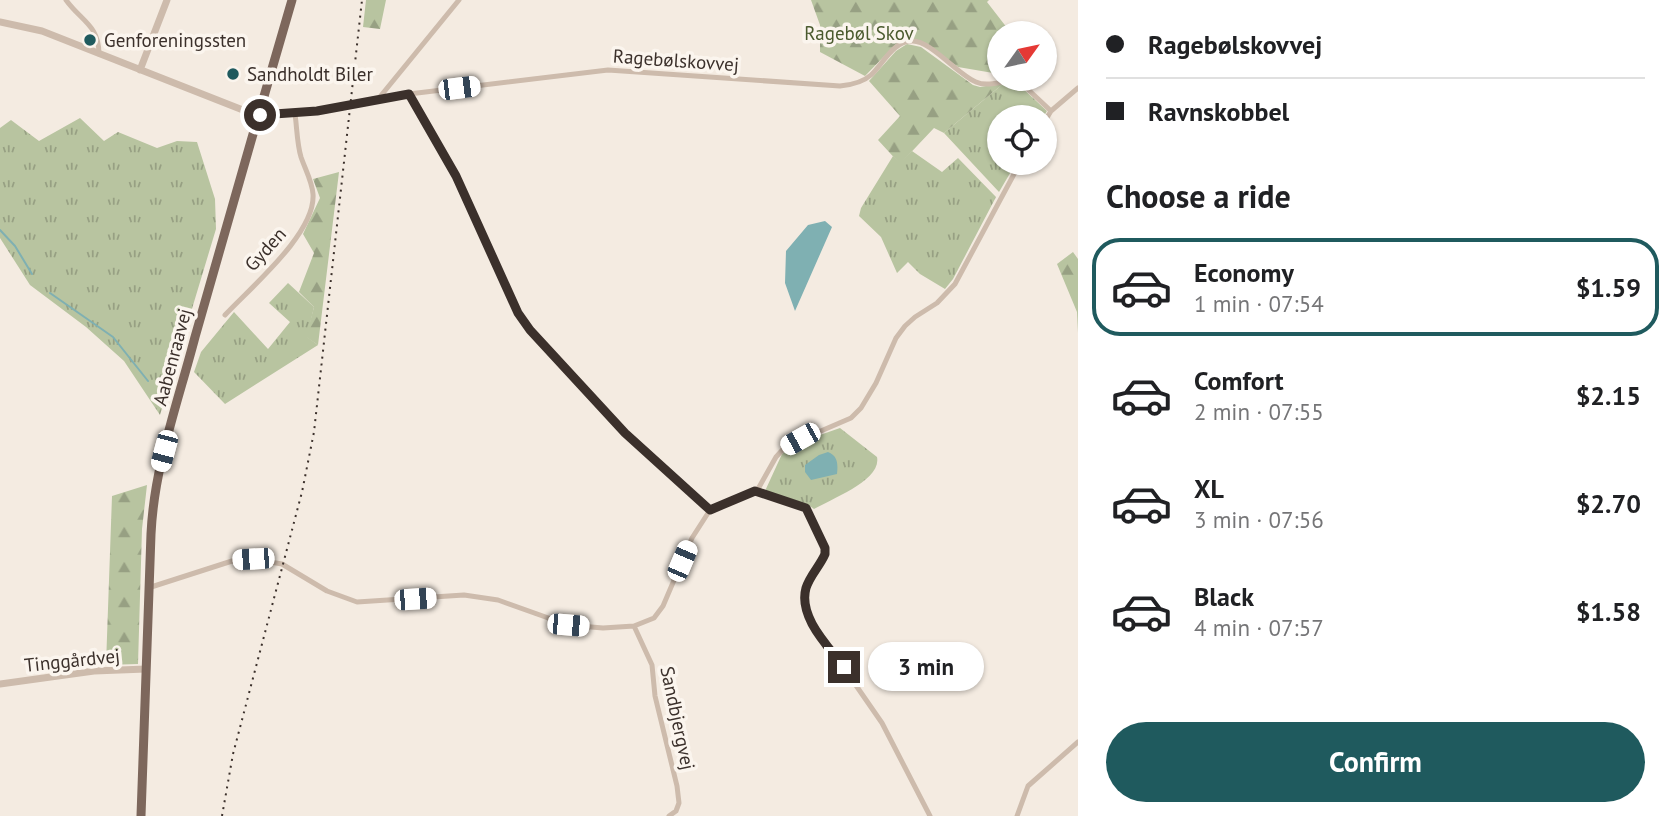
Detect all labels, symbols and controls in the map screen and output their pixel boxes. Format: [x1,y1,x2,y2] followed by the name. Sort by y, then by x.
[804,21,914,45] park label: Ragebøl Skov
[987,21,1057,91] north arrow
[987,21,1057,175] map controls
[104,28,246,52] place label: Genforeningssten
[1148,28,1322,61] text: Ragebølskovvej
[82,32,98,48] marker: Genforeningssten
[612,44,740,76] street label: Ragebølskovvej
[247,62,373,86] place label: Sandholdt Biler
[225,66,241,82] marker: Sandholdt Biler
[437,75,482,101] car
[1148,95,1289,128] text: Ravnskobbel
[244,99,276,131] route start
[987,105,1057,175] button: locate
[1106,175,1291,217] text: Choose a ride
[239,222,291,276] street label: Gyden
[1110,256,1173,319] icon: car
[1194,256,1294,289] text: Economy
[1576,271,1641,304] text: $1.59
[1194,289,1324,318] text: 1 min · 07:54
[147,306,197,408] street label: Aabenraavej
[1110,364,1173,427] icon: car
[1194,364,1284,397] text: Comfort
[1576,379,1641,412] text: $2.15
[1194,397,1324,426] text: 2 min · 07:55
[777,420,824,458] car
[149,428,180,474] car
[1110,472,1173,535] icon: car
[1194,472,1224,505] text: XL
[1576,487,1641,520] text: $2.70
[1194,505,1324,534] text: 3 min · 07:56
[665,538,700,584] car
[232,547,275,571] car
[1110,580,1173,643] icon: car
[1194,580,1254,613] text: Black
[394,587,437,611] car
[1576,595,1641,628] text: $1.58
[547,613,590,637] car
[1194,613,1324,642] text: 4 min · 07:57
[868,642,984,692] callout: 3 min
[23,643,121,677] street label: Tinggårdvej
[828,651,860,683] route end
[898,652,954,681] text: 3 min
[655,664,701,772] street label: Sandbjergvej
[1106,722,1645,802] button: Confirm

